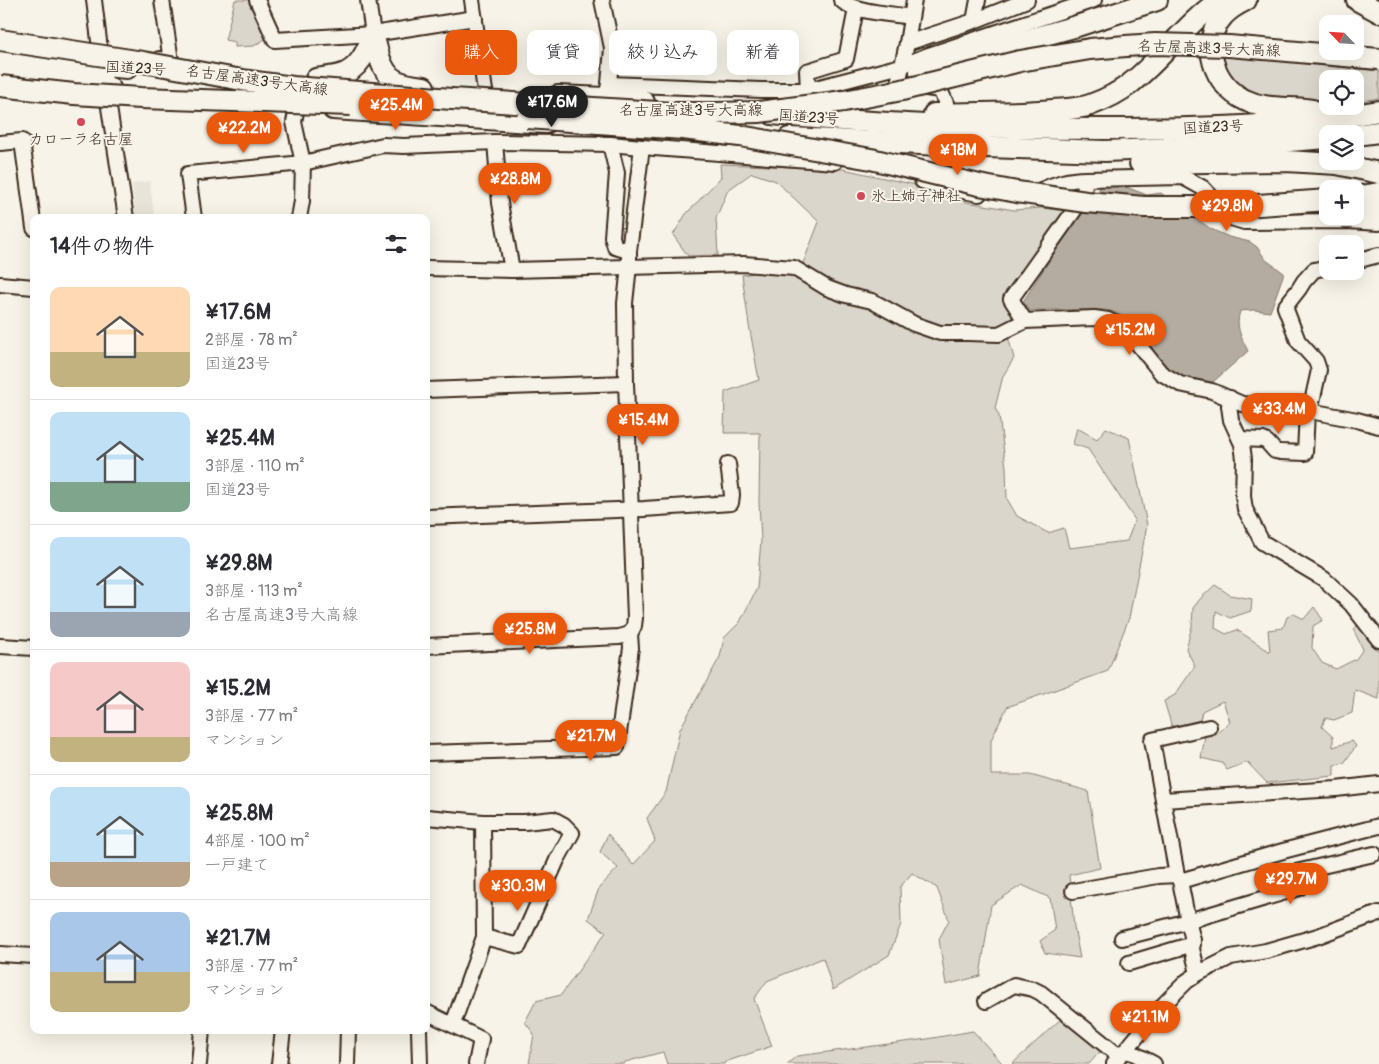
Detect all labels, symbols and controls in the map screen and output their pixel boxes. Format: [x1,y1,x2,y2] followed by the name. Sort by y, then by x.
[1319,15,1364,60] north arrow
[1319,15,1364,280] map controls
[445,30,517,75] chip: 購入
[527,30,599,75] chip: 賃貸
[609,30,717,75] chip: 絞り込み
[727,30,799,75] chip: 新着
[1137,37,1281,60] street label: 名古屋高速3号大高線
[105,57,167,80] street label: 国道23号
[185,61,329,100] street label: 名古屋高速3号大高線
[1319,70,1364,115] button: locate
[511,86,593,128] pin: ¥17.6M
[355,88,437,131] pin: ¥25.4M
[527,92,577,112] text: ¥17.6M
[369,95,423,115] text: ¥25.4M
[619,101,763,120] street label: 名古屋高速3号大高線
[778,106,840,129] street label: 国道23号
[203,112,285,154] pin: ¥22.2M
[75,116,87,128] marker: カローラ名古屋
[1182,116,1244,139] street label: 国道23号
[218,118,270,138] text: ¥22.2M
[1319,125,1364,170] button: layers
[28,130,134,149] place label: カローラ名古屋
[928,134,988,176] pin: ¥18M
[940,140,976,160] text: ¥18M
[474,162,556,205] pin: ¥28.8M
[489,169,541,189] text: ¥28.8M
[1319,180,1364,225] button: +
[871,187,961,206] place label: 氷上姉子神社
[855,190,867,202] marker: 氷上姉子神社
[1186,190,1268,232] pin: ¥29.8M
[1201,196,1253,216] text: ¥29.8M
[382,230,410,258] icon: filters
[50,233,154,260] text: 14件の物件
[1319,235,1364,280] button: −
[205,299,271,326] text: ¥17.6M
[90,307,150,367] icon: home
[1089,314,1171,356] pin: ¥15.2M
[1105,320,1155,340] text: ¥15.2M
[205,330,298,350] text: 2部屋 · 78 m²
[205,354,270,374] text: 国道23号
[1238,392,1320,435] pin: ¥33.4M
[1252,399,1306,419] text: ¥33.4M
[602,404,684,446] pin: ¥15.4M
[618,410,668,430] text: ¥15.4M
[205,425,275,452] text: ¥25.4M
[90,432,150,492] icon: home
[205,456,305,476] text: 3部屋 · 110 m²
[205,480,270,500] text: 国道23号
[205,550,272,577] text: ¥29.8M
[90,557,150,617] icon: home
[205,581,303,601] text: 3部屋 · 113 m²
[205,605,358,625] text: 名古屋高速3号大高線
[489,612,571,655] pin: ¥25.8M
[504,619,556,639] text: ¥25.8M
[205,675,271,702] text: ¥15.2M
[90,682,150,742] icon: home
[205,706,298,726] text: 3部屋 · 77 m²
[550,720,632,762] pin: ¥21.7M
[566,726,616,746] text: ¥21.7M
[205,730,284,750] text: マンション
[205,800,273,827] text: ¥25.8M
[90,807,150,867] icon: home
[205,831,310,851] text: 4部屋 · 100 m²
[205,855,269,875] text: 一戸建て
[1250,862,1332,905] pin: ¥29.7M
[1265,869,1317,889] text: ¥29.7M
[477,870,559,912] pin: ¥30.3M
[491,876,545,896] text: ¥30.3M
[205,925,270,952] text: ¥21.7M
[90,932,150,992] icon: home
[205,956,298,976] text: 3部屋 · 77 m²
[205,980,284,1000] text: マンション
[1104,1000,1186,1043] pin: ¥21.1M
[1121,1007,1169,1027] text: ¥21.1M

